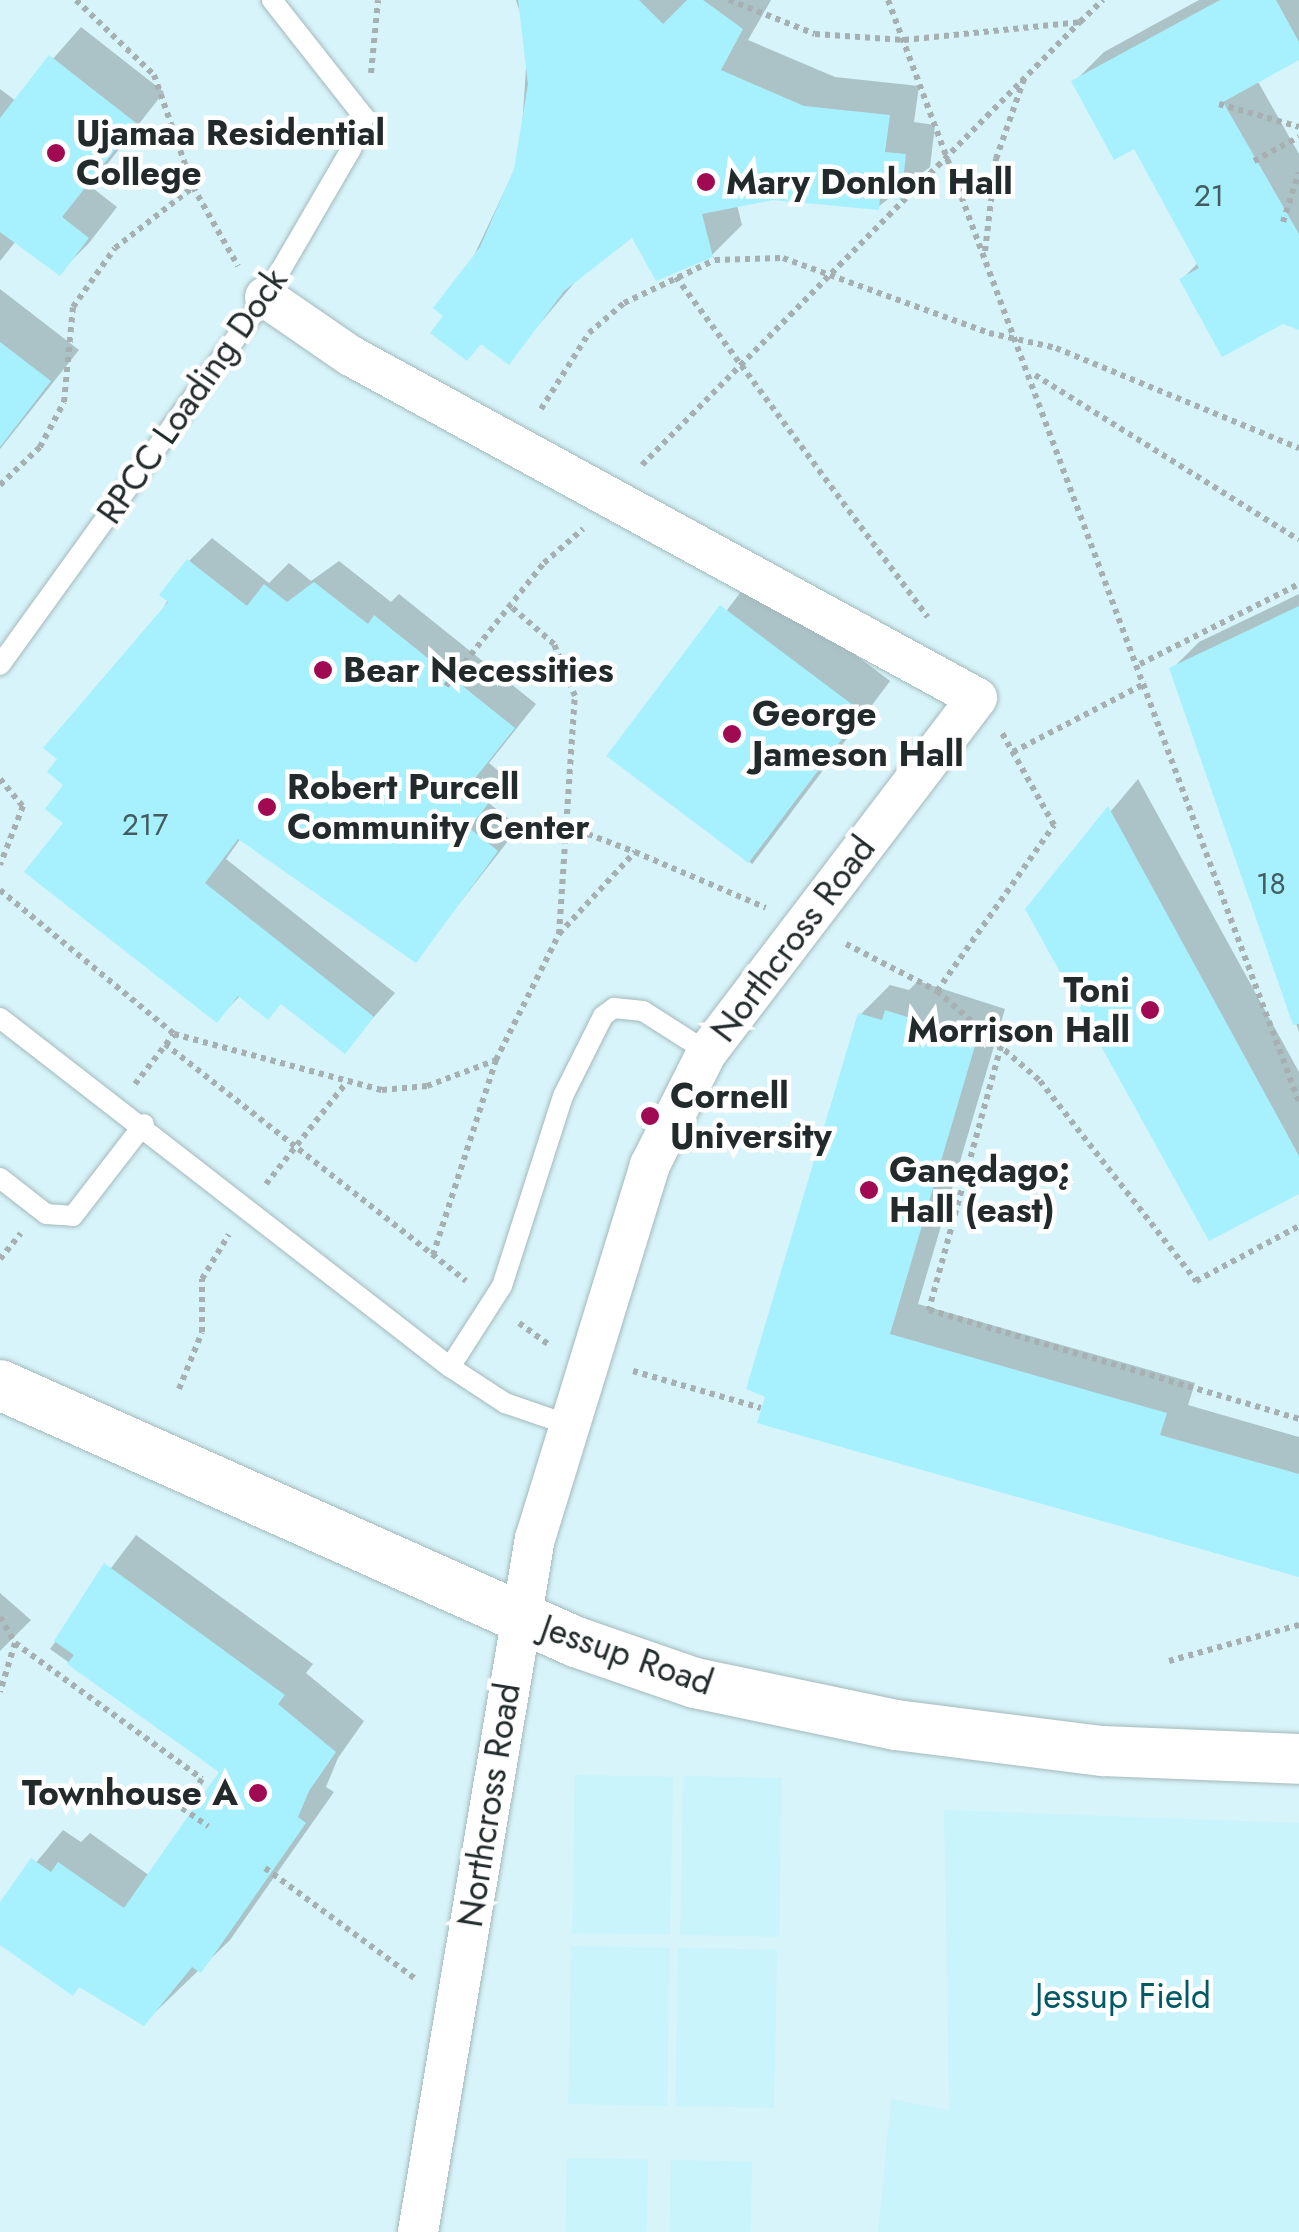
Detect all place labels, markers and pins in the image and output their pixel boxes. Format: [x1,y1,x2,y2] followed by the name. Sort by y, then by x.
[76,112,385,194] place label: Ujamaa Residential College
[45,142,67,164] marker: Ujamaa Residential College
[726,161,1013,203] place label: Mary Donlon Hall
[695,171,717,193] marker: Mary Donlon Hall
[343,649,614,691] place label: Bear Necessities
[312,659,334,681] marker: Bear Necessities
[752,693,964,775] place label: George Jameson Hall
[721,723,743,745] marker: George Jameson Hall
[287,766,590,848] place label: Robert Purcell Community Center
[256,796,278,818] marker: Robert Purcell Community Center
[907,969,1130,1051] place label: Toni Morrison Hall
[1139,999,1161,1021] marker: Toni Morrison Hall
[670,1075,832,1157] place label: Cornell University
[639,1105,661,1127] marker: Cornell University
[889,1149,1070,1231] place label: Ganędagǫ: Hall (east)
[858,1179,880,1201] marker: Ganędagǫ: Hall (east)
[22,1772,238,1814] place label: Townhouse A
[247,1782,269,1804] marker: Townhouse A

